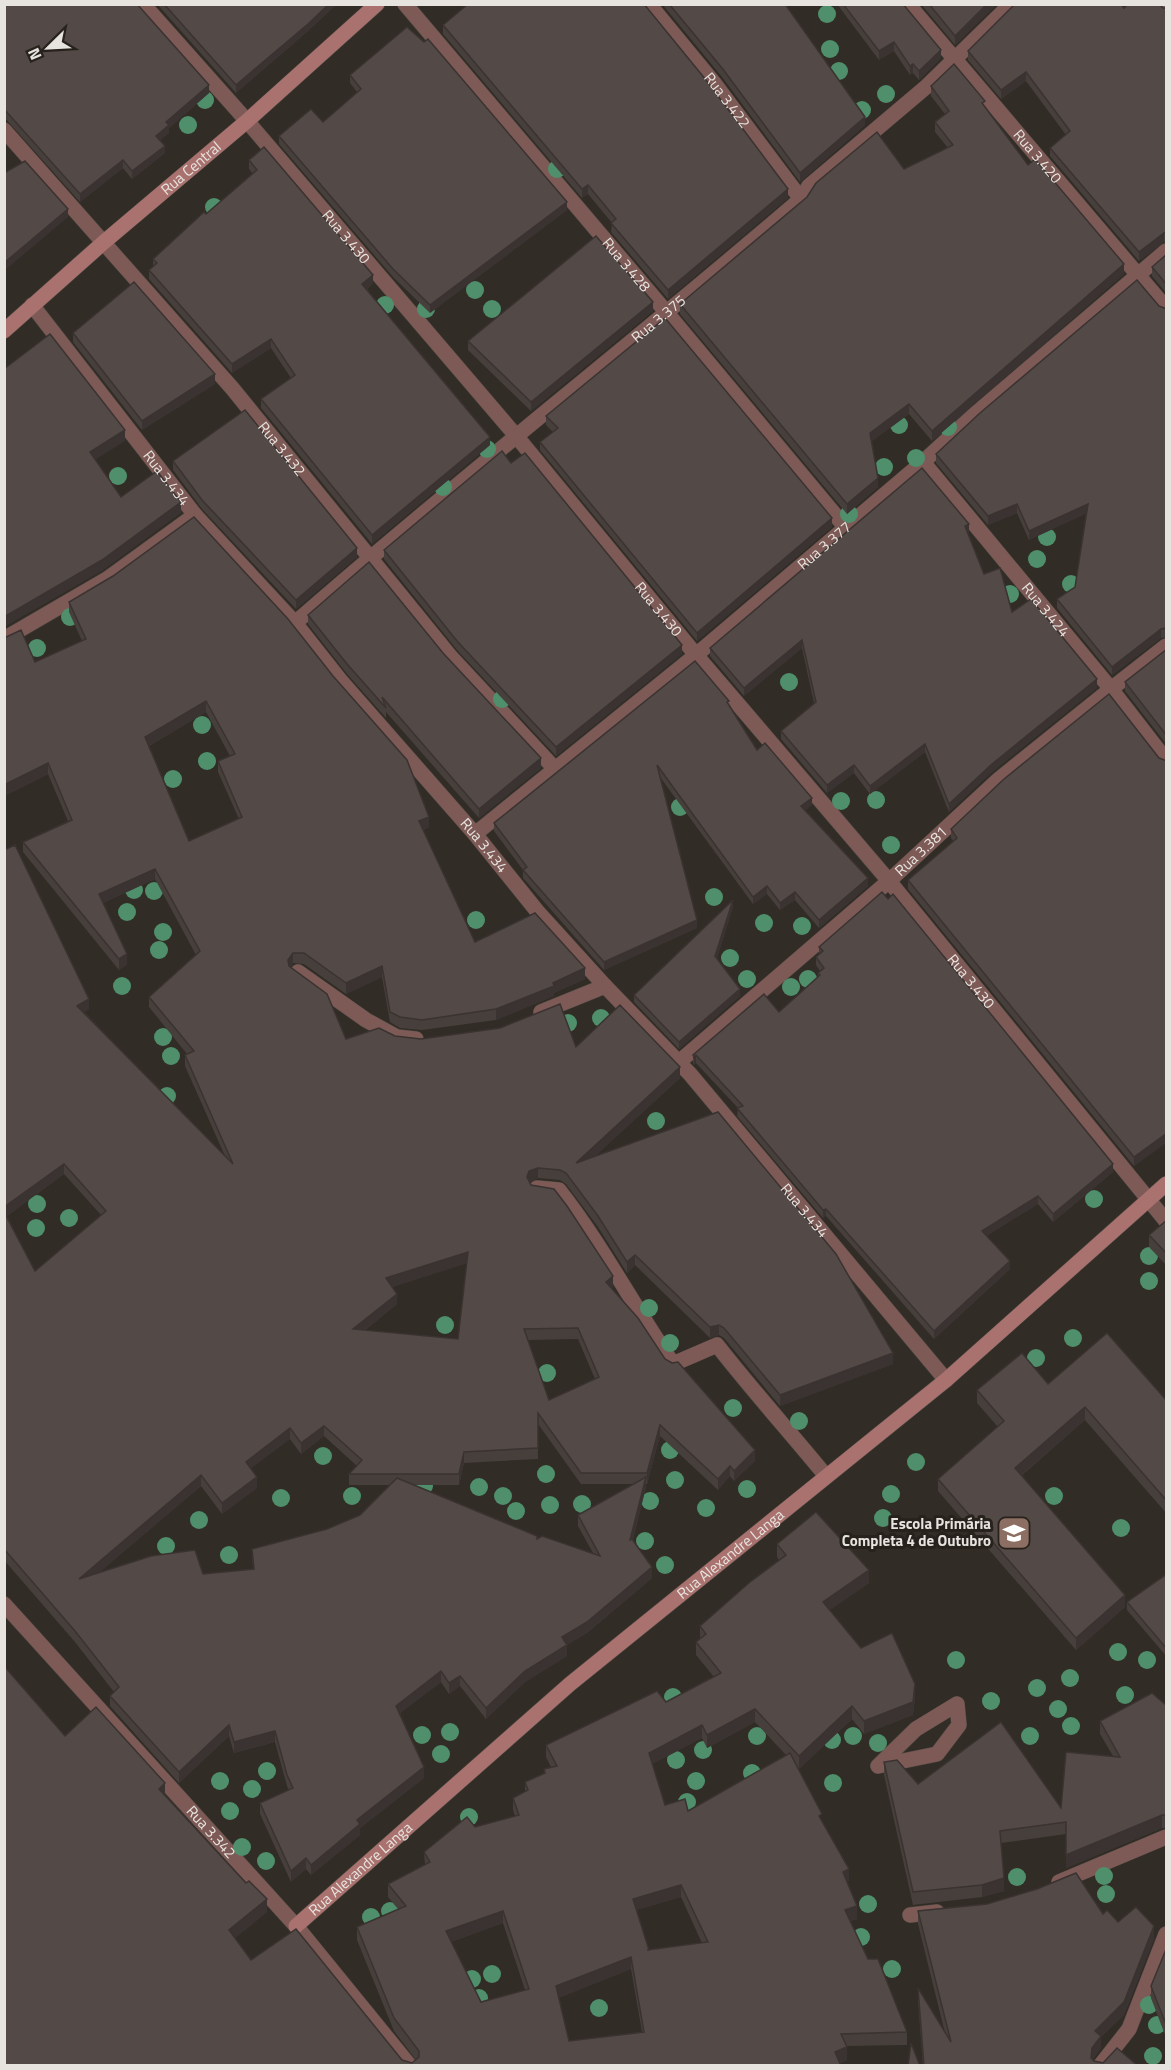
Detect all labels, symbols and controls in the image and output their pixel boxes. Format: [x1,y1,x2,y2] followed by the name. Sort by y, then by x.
[18,18,78,78] north arrow
[21,44,48,64] text: N
[699,67,756,133] street label: Rua 3.422
[1008,124,1068,188] street label: Rua 3.420
[155,136,226,200] street label: Rua Central
[317,204,376,269] street label: Rua 3.430
[597,232,656,297] street label: Rua 3.428
[626,289,691,348] street label: Rua 3.375
[253,416,311,481] street label: Rua 3.432
[138,445,196,510] street label: Rua 3.434
[792,516,856,575] street label: Rua 3.377
[629,577,688,641] street label: Rua 3.430
[1016,577,1075,642] street label: Rua 3.424
[455,813,514,878] street label: Rua 3.434
[889,820,952,881] street label: Rua 3.381
[942,949,1001,1014] street label: Rua 3.430
[775,1178,834,1243] street label: Rua 3.434
[672,1503,789,1604] street label: Rua Alexandre Langa
[842,1512,991,1552] place label: Escola Primária Completa 4 de Outubro
[996,1515,1032,1551] school or university icon: Escola Primária Completa 4 de Outubro
[181,1800,242,1864] street label: Rua 3.342
[303,1816,418,1921] street label: Rua Alexandre Langa

